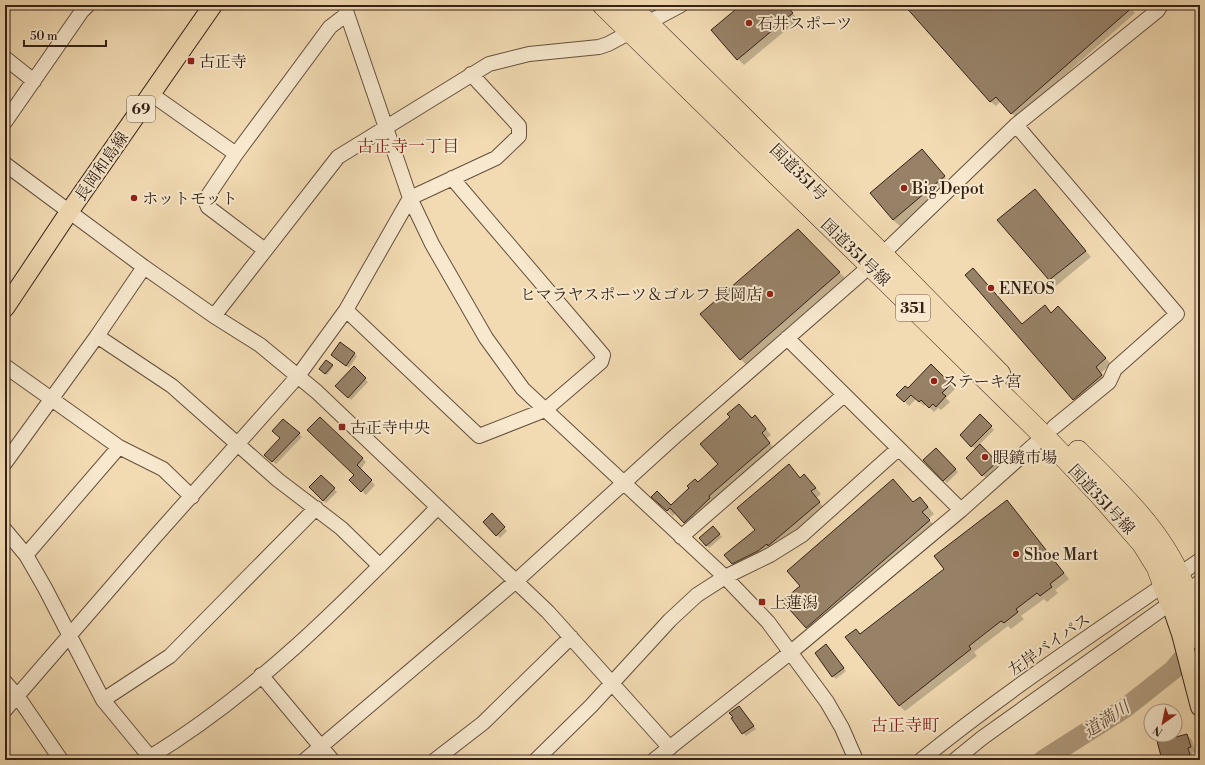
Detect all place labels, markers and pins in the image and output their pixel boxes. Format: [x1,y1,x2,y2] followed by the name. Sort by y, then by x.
[757,14,852,34] place label: 石井スポーツ
[744,18,754,28] marker: 石井スポーツ
[199,52,247,72] place label: 古正寺
[186,56,196,66] marker: 古正寺
[911,179,985,199] place label: Big Depot
[899,183,909,193] marker: Big Depot
[142,189,238,209] place label: ホットモット
[129,193,139,203] marker: ホットモット
[999,279,1055,299] place label: ENEOS
[986,283,996,293] marker: ENEOS
[520,285,762,305] place label: ヒマラヤスポーツ＆ゴルフ 長岡店
[765,289,775,299] marker: ヒマラヤスポーツ＆ゴルフ 長岡店
[942,372,1022,392] place label: ステーキ宮
[929,376,939,386] marker: ステーキ宮
[350,418,430,438] place label: 古正寺中央
[337,422,347,432] marker: 古正寺中央
[993,448,1057,468] place label: 眼鏡市場
[980,452,990,462] marker: 眼鏡市場
[1024,545,1099,565] place label: Shoe Mart
[1011,549,1021,559] marker: Shoe Mart
[770,593,818,613] place label: 上蓮潟
[757,597,767,607] marker: 上蓮潟

